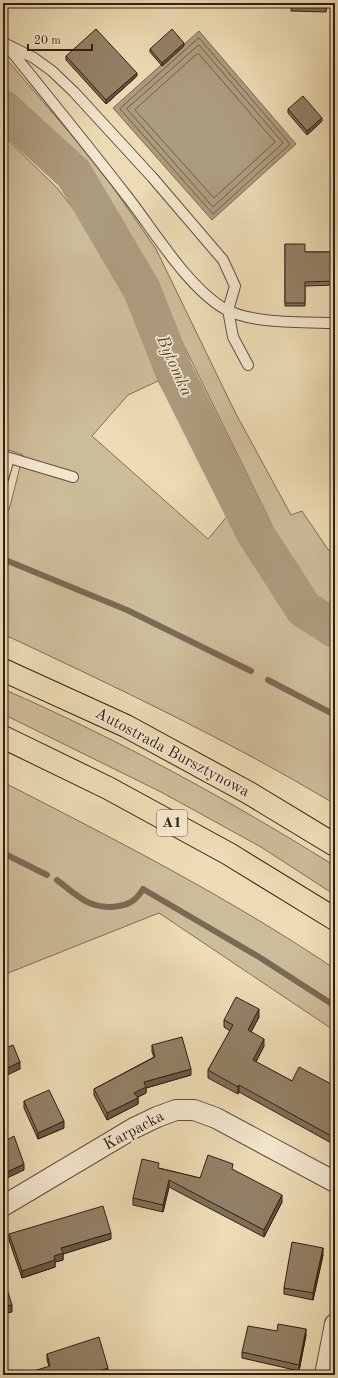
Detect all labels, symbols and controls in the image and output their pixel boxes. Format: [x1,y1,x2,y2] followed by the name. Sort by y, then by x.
[28,26,92,52] scale bar
[34,35,61,47] text: 20 m
[153,332,195,399] water label: Bytomka
[92,705,252,801] street label: Autostrada Bursztynowa
[157,810,187,836] road number: A1
[101,1108,167,1154] street label: Karpacka

